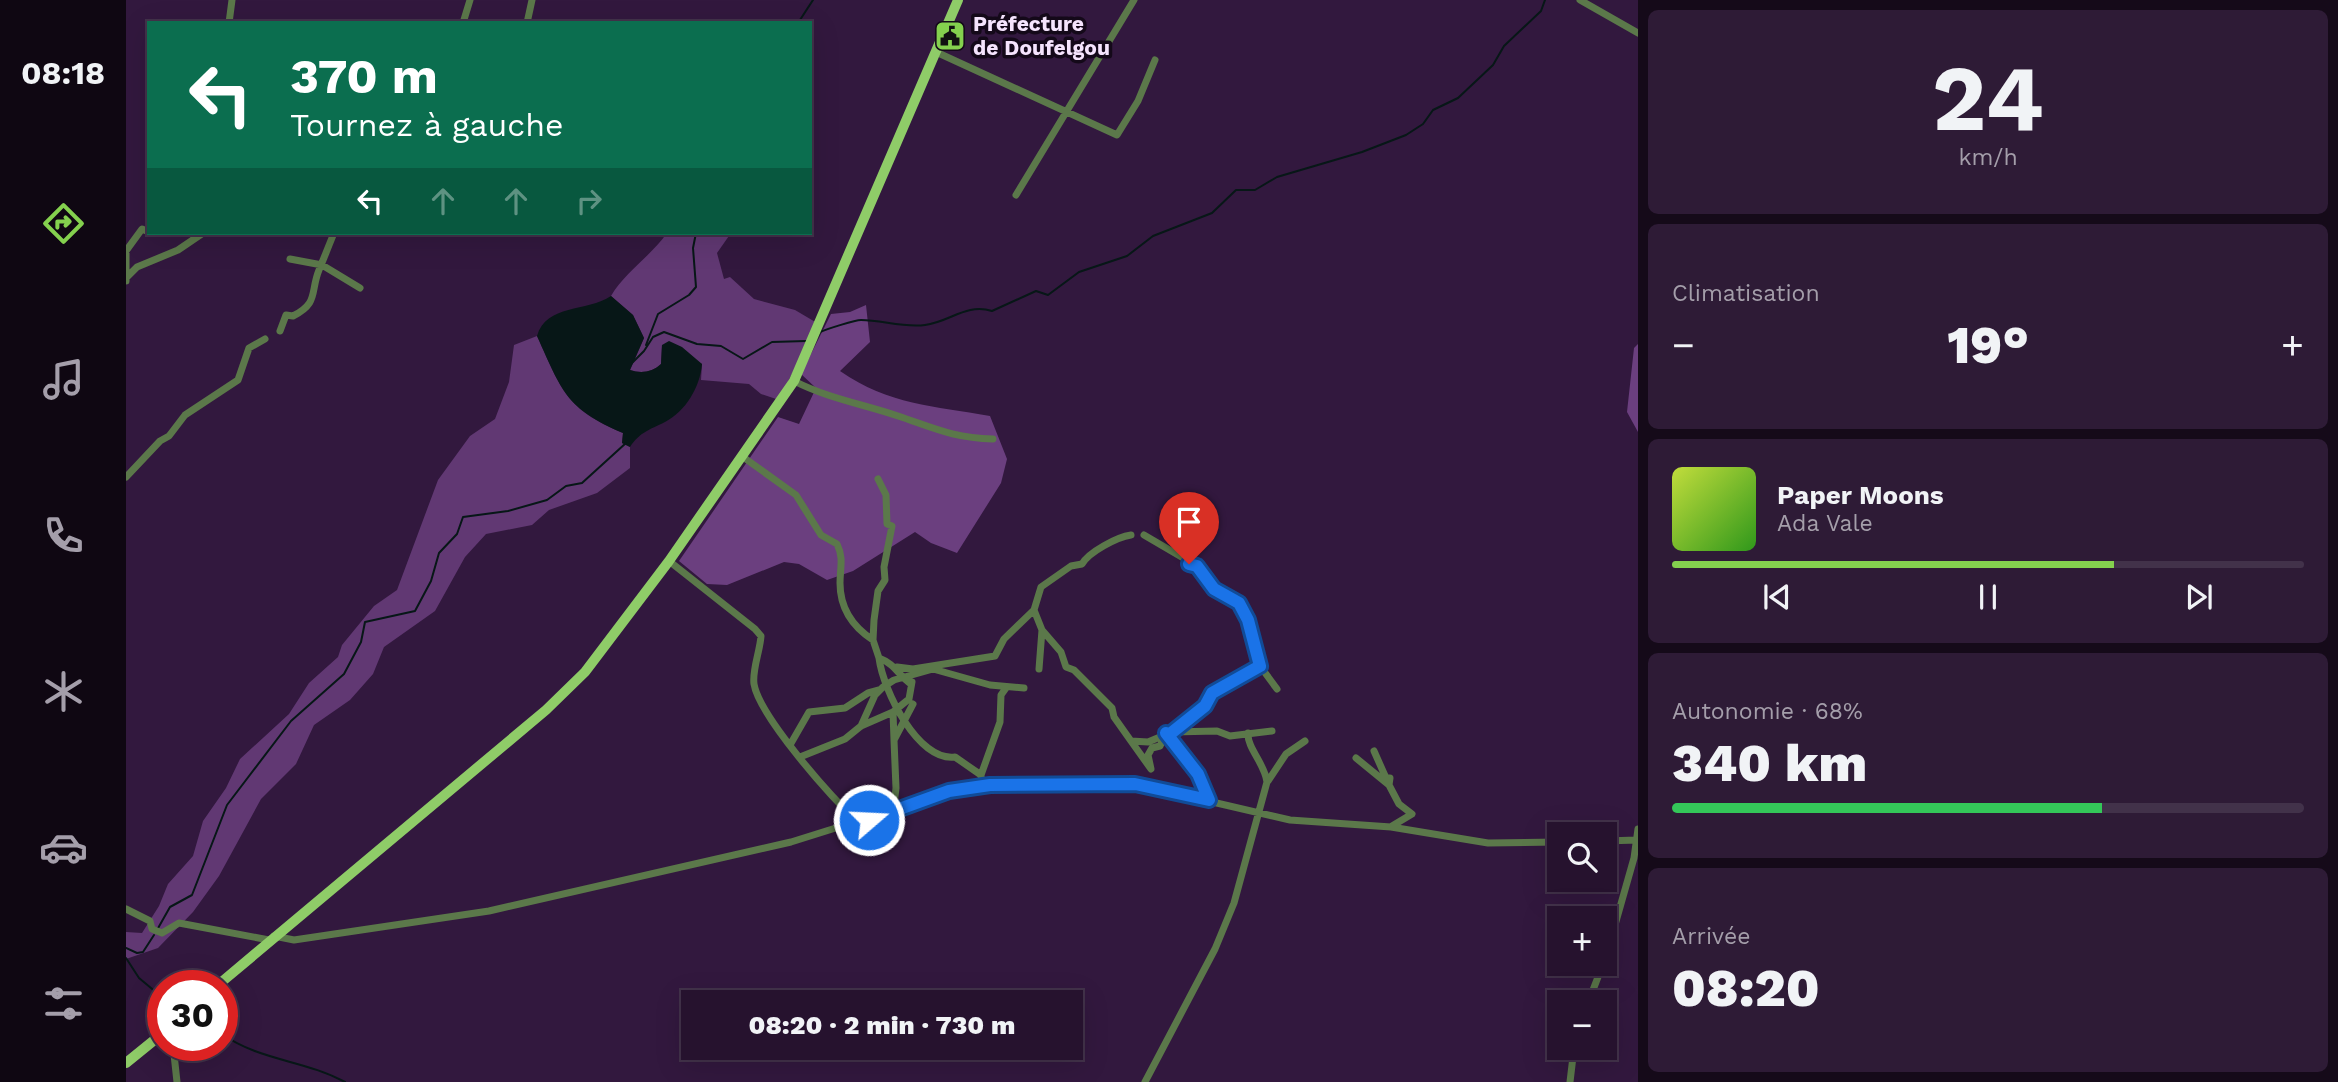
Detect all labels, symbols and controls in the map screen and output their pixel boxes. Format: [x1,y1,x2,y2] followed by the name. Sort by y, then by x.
[973,11,1110,60] place label: Préfecture de Doufelgou
[933,19,967,53] public building icon: Préfecture de Doufelgou
[1932,45,2044,152] text: 24
[290,47,438,105] text: 370 m
[175,49,266,140] icon: left
[21,54,105,92] text: 08:18
[290,106,563,144] text: Tournez à gauche
[1958,144,2018,171] text: km/h
[351,182,389,220] icon: left
[424,182,462,220] icon: ahead
[497,182,535,220] icon: ahead
[570,182,608,220] icon: right
[39,199,88,248] icon: directions
[1672,280,1820,307] text: Climatisation
[1947,315,2029,376] text: 19°
[1672,323,1695,367] text: −
[2281,323,2304,367] text: +
[39,355,88,404] icon: music
[1777,480,1944,510] text: Paper Moons
[1159,492,1219,564] pin
[1170,503,1208,541] icon: arrive
[1777,510,1873,537] text: Ada Vale
[39,511,88,560] icon: phone
[1758,578,1796,616] icon: previous
[1969,578,2007,616] icon: pause
[2180,578,2218,616] icon: next
[39,667,88,716] icon: climate
[1672,698,1863,725] text: Autonomie · 68%
[1672,733,1867,794] text: 340 km
[832,783,906,857] position arrow
[1547,822,1617,1060] map controls
[1547,822,1617,892] button: search
[39,823,88,872] icon: car
[1547,906,1617,976] button: +
[1672,923,1751,950] text: Arrivée
[1672,958,1820,1019] text: 08:20
[147,970,238,1061] speed limit sign: 30
[39,979,88,1028] icon: filters
[1547,990,1617,1060] button: −
[749,1010,1015,1040] text: 08:20 · 2 min · 730 m

